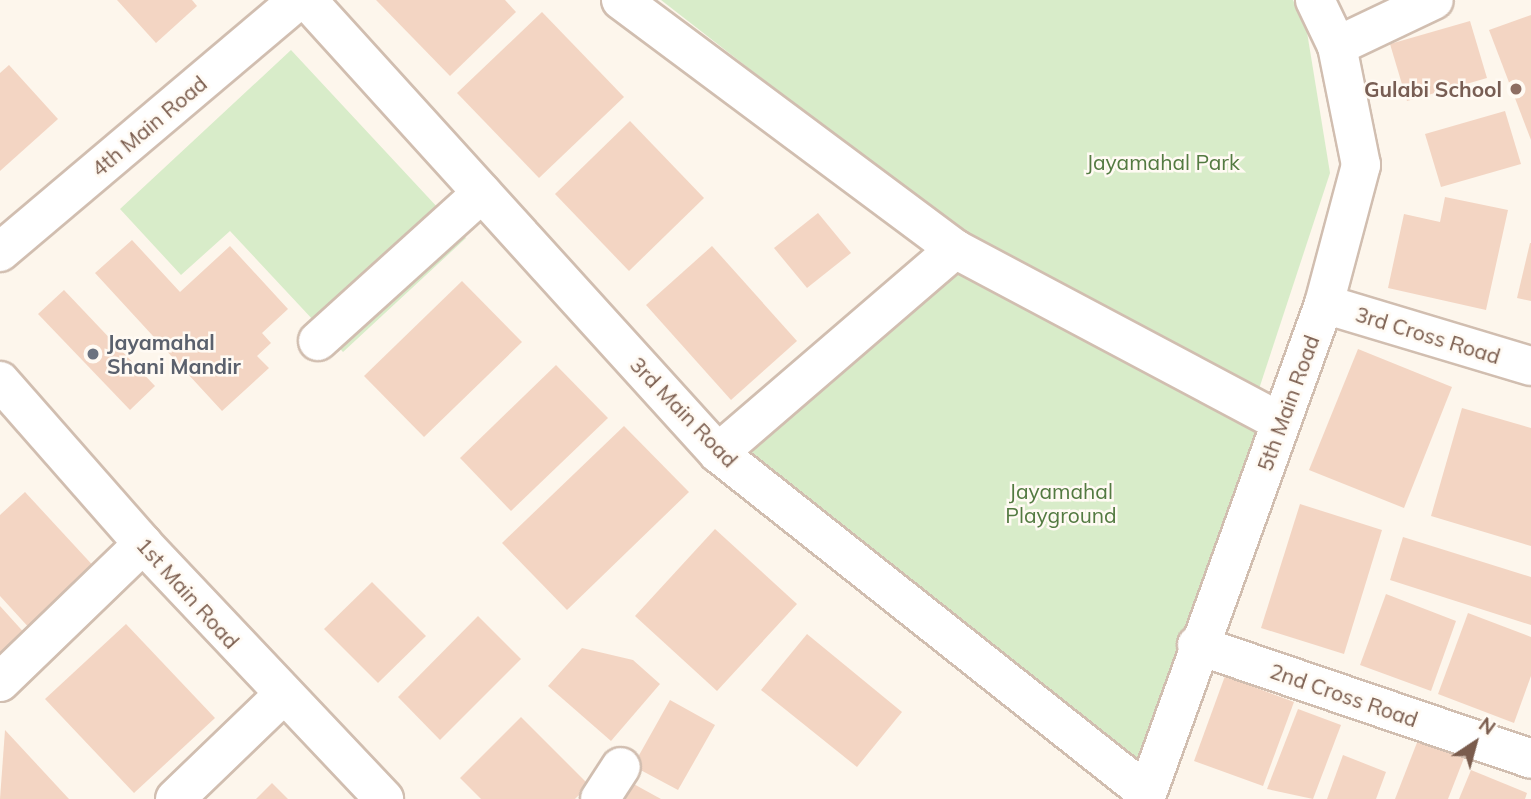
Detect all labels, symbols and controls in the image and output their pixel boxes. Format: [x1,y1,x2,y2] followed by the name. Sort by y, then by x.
[86,71,212,181] street label: 4th Main Road
[1364,76,1502,102] place label: Gulabi School
[1508,81,1524,97] marker: Gulabi School
[1086,149,1240,175] park label: Jayamahal Park
[1353,301,1503,369] street label: 3rd Cross Road
[107,329,241,379] place label: Jayamahal Shani Mandir
[1252,332,1324,474] street label: 5th Main Road
[85,346,101,362] marker: Jayamahal Shani Mandir
[625,352,743,472] street label: 3rd Main Road
[1005,478,1117,528] park label: Jayamahal Playground
[132,532,244,654] street label: 1st Main Road
[1267,658,1421,732] street label: 2nd Cross Road
[1440,708,1510,778] north arrow
[1474,712,1500,740] text: N

